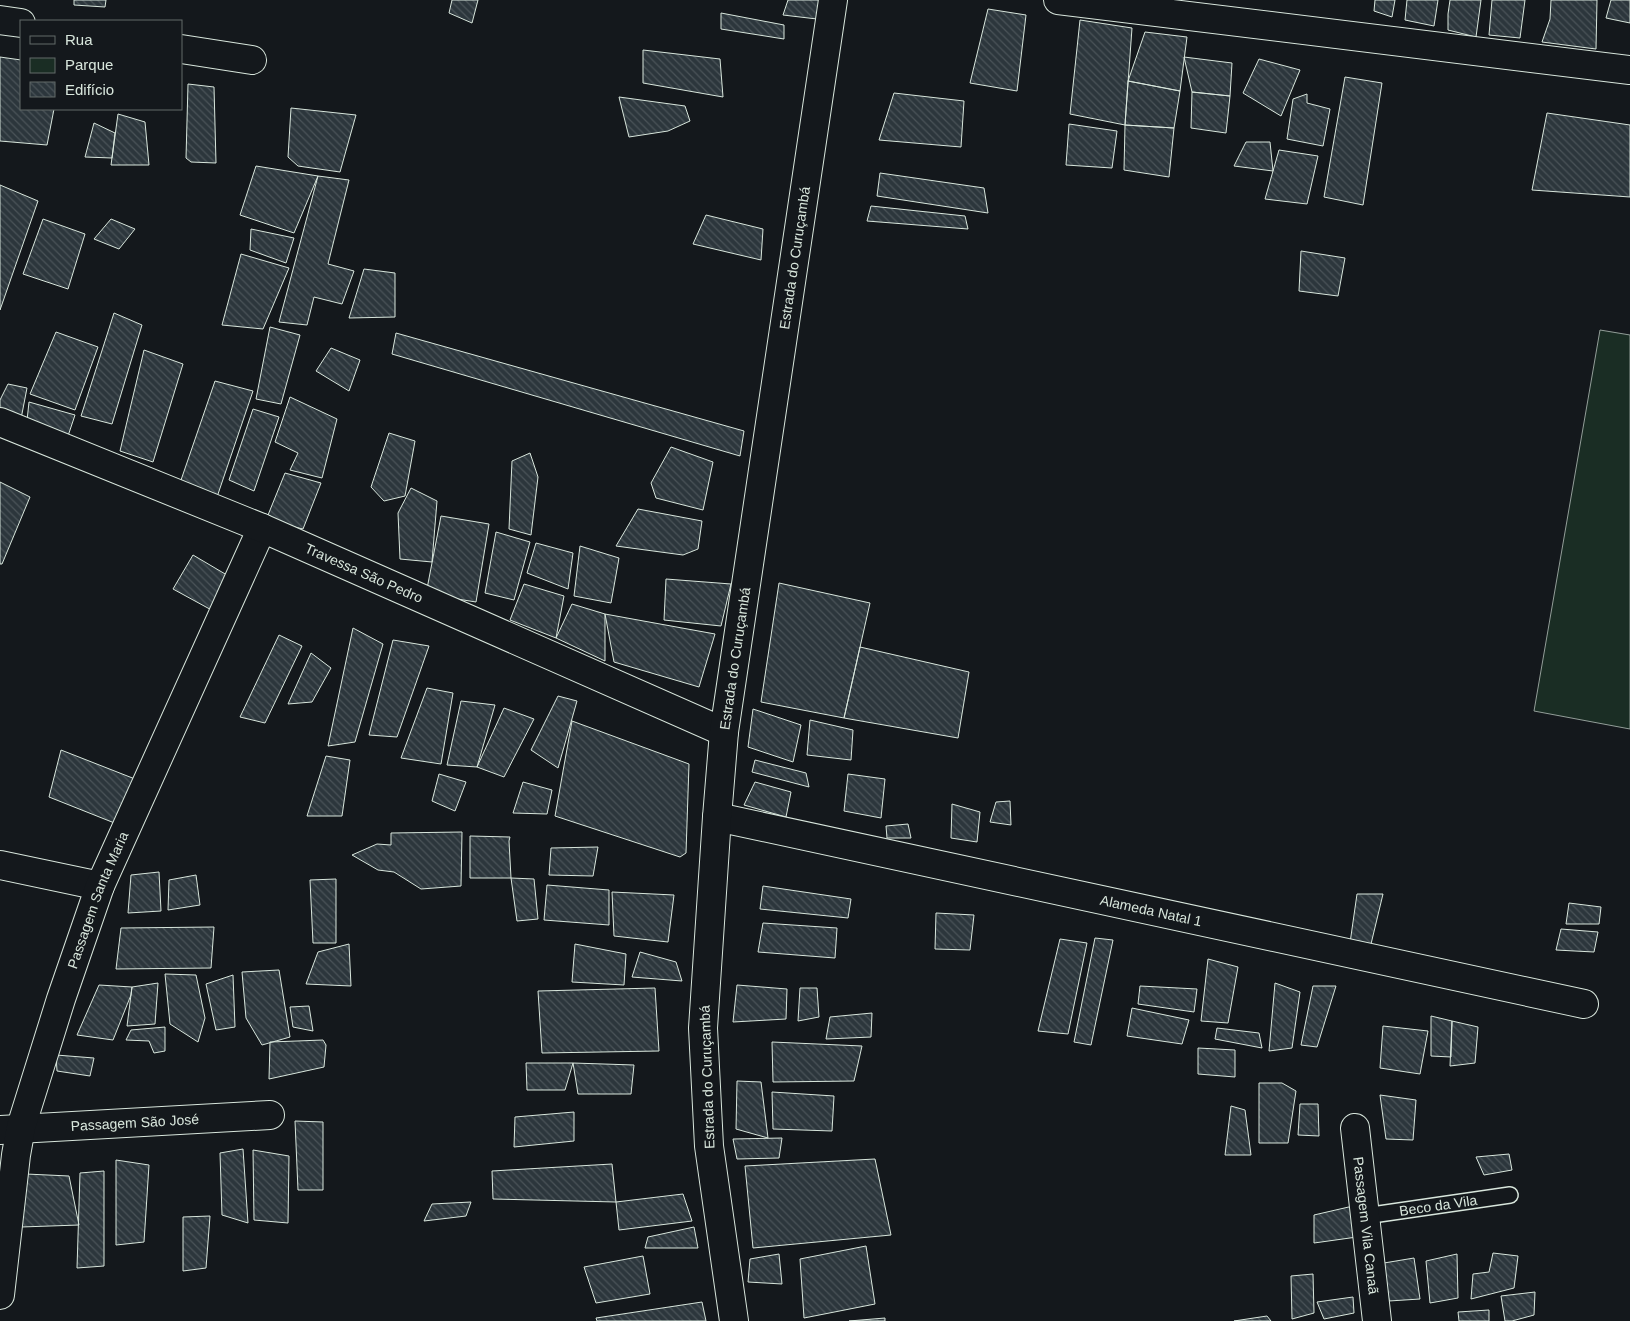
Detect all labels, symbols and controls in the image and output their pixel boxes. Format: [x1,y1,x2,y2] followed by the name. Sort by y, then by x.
[20,20,182,110] legend
[65,31,93,48] text: Rua
[65,56,113,73] text: Parque
[65,81,114,98] text: Edifício
[776,185,813,330] street label: Estrada do Curuçambá
[302,540,425,606] street label: Travessa São Pedro
[716,586,754,731] street label: Estrada do Curuçambá
[64,829,132,971] street label: Passagem Santa Maria
[1099,892,1204,929] street label: Alameda Natal 1
[696,1005,718,1149] street label: Estrada do Curuçambá
[70,1111,200,1134] street label: Passagem São José
[1350,1156,1382,1295] street label: Passagem Vila Canaã
[1398,1192,1478,1219] street label: Beco da Vila

